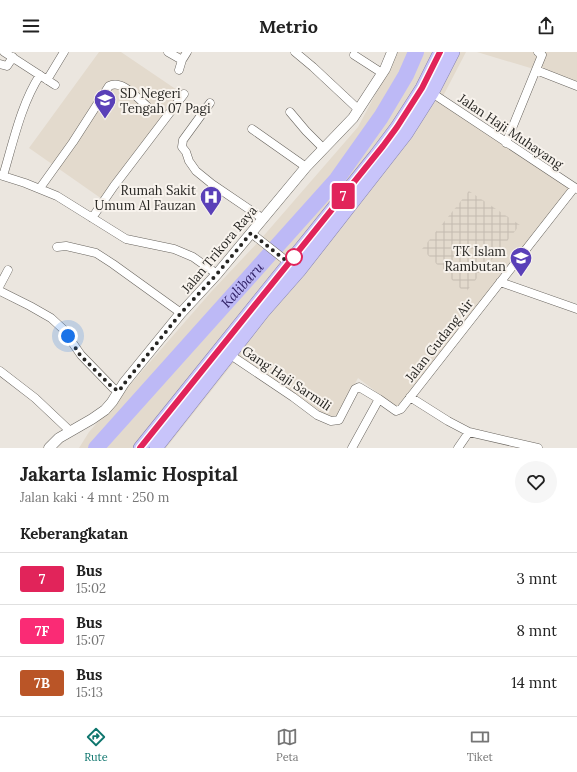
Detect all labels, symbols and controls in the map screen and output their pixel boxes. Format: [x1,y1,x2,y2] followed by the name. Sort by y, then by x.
[20,15,42,37] icon: menu
[259,15,318,38] text: Metrio
[535,15,557,37] icon: share
[120,85,211,117] place label: SD Negeri Tengah 07 Pagi
[92,87,118,120] school or university icon: SD Negeri Tengah 07 Pagi
[454,89,567,173] street label: Jalan Haji Muhayang
[94,182,196,214] place label: Rumah Sakit Umum Al Fauzan
[330,183,356,209] line badge: 7
[198,184,224,217] hospital icon: Rumah Sakit Umum Al Fauzan
[340,187,346,205] text: 7
[177,202,261,297] street label: Jalan Trikora Raya
[445,243,506,275] place label: TK Islam Rambutan
[508,245,534,278] school or university icon: TK Islam Rambutan
[285,248,303,266] unlabelled marker
[217,258,268,311] water label: Kalibaru
[401,295,477,386] street label: Jalan Gudang Air
[58,326,78,346] your location
[239,342,335,415] street label: Gang Haji Sarmili
[515,461,557,503] button: heart
[20,462,238,486] text: Jakarta Islamic Hospital
[20,489,170,506] text: Jalan kaki · 4 mnt · 250 m
[20,524,128,543] text: Keberangkatan
[76,561,102,580] text: Bus
[517,569,557,588] text: 3 mnt
[39,570,45,588] text: 7
[76,580,106,597] text: 15:02
[76,613,102,632] text: Bus
[516,621,557,640] text: 8 mnt
[35,622,49,640] text: 7F
[76,632,105,649] text: 15:07
[76,665,102,684] text: Bus
[511,673,557,692] text: 14 mnt
[34,674,50,692] text: 7B
[76,684,103,701] text: 15:13
[84,726,108,764] tab: Rute
[276,726,298,764] tab: Peta
[467,726,493,764] tab: Tiket

